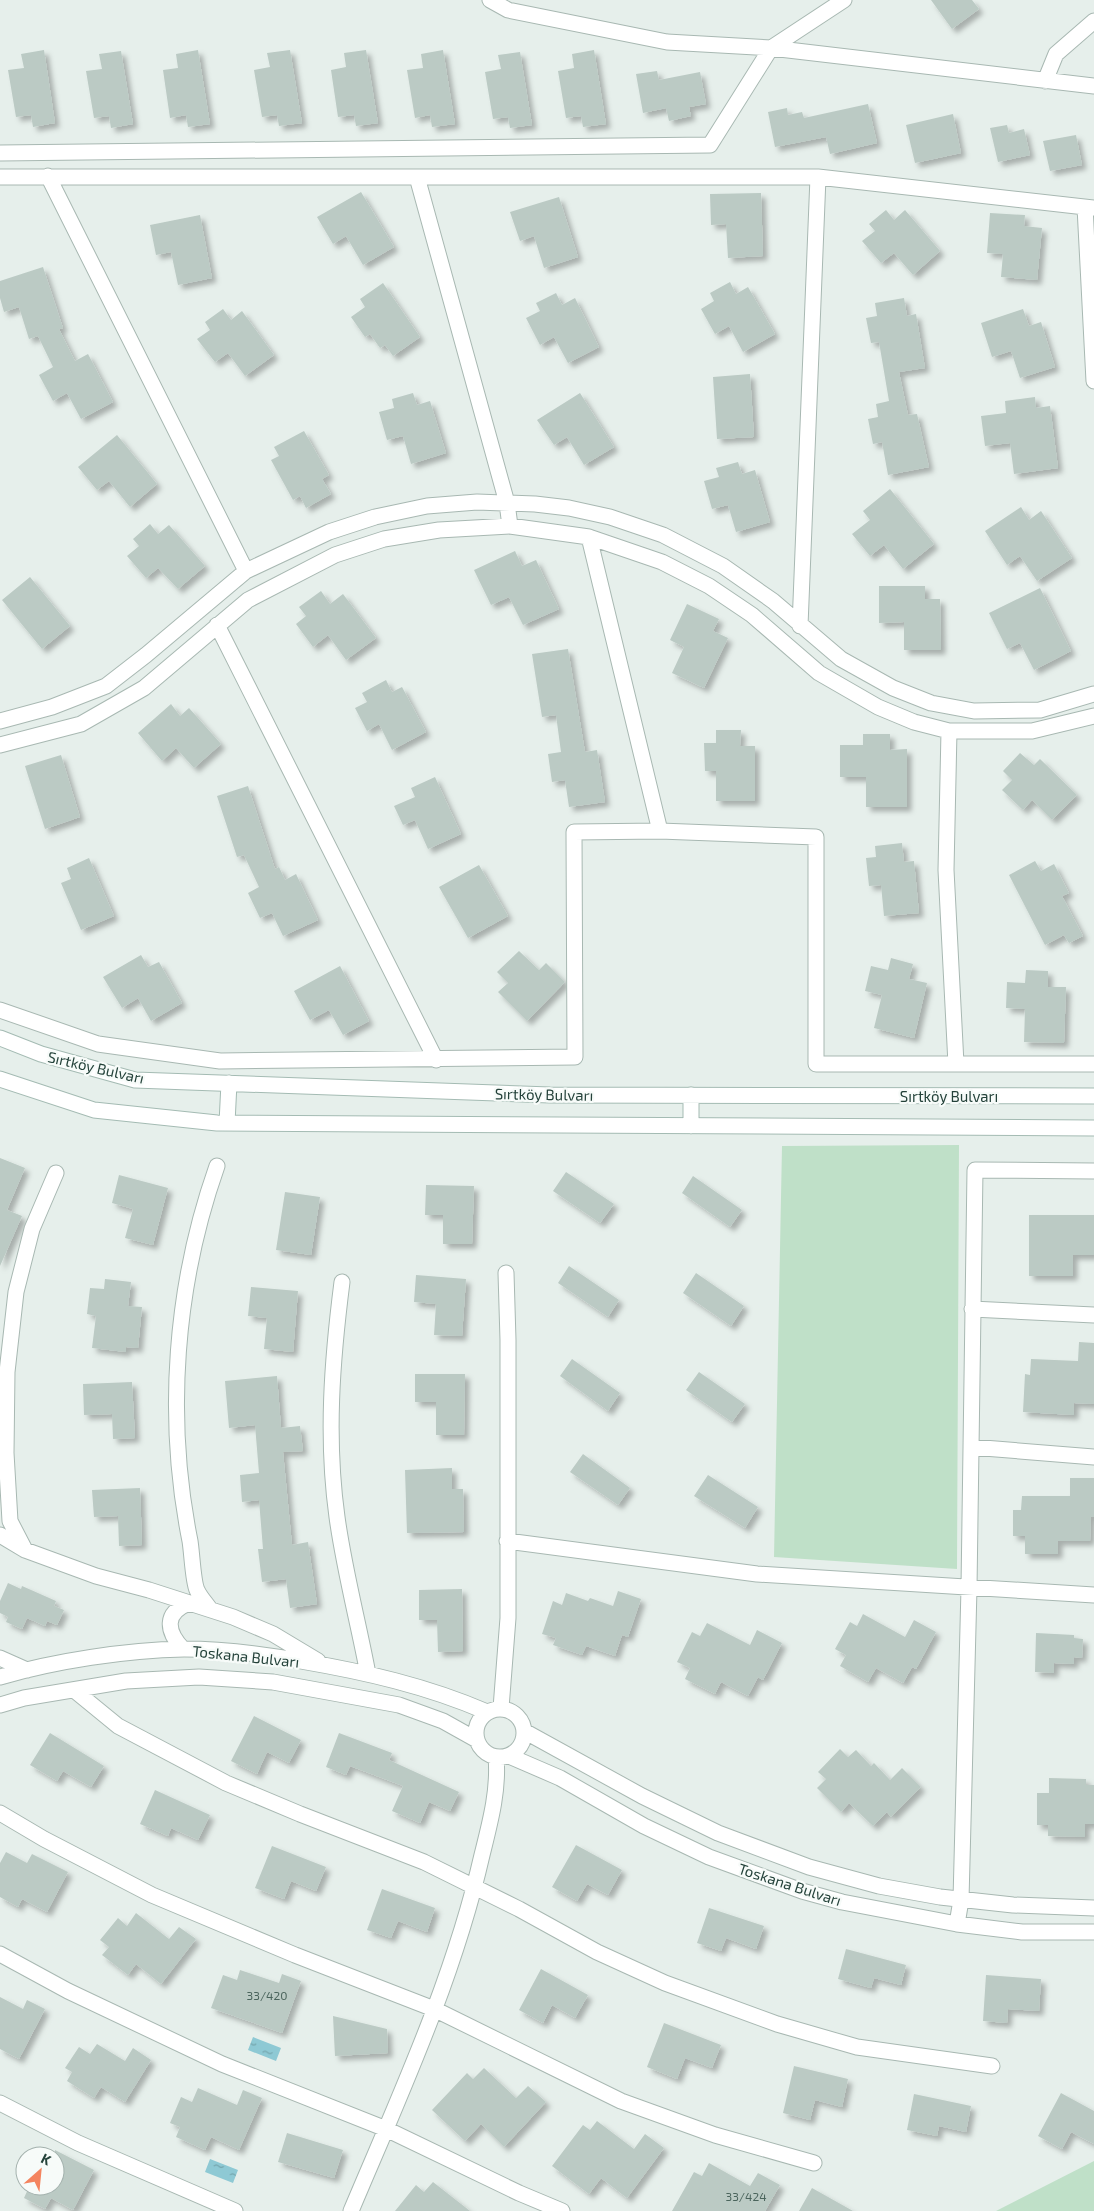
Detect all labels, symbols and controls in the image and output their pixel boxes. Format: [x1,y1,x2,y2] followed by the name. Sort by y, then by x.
[46,1047,146,1087] street label: Sırtköy Bulvarı
[495,1084,593,1104] street label: Sırtköy Bulvarı
[900,1087,998,1105] street label: Sırtköy Bulvarı
[192,1641,300,1671] street label: Toskana Bulvarı
[736,1859,844,1909] street label: Toskana Bulvarı
[247,1988,287,2002] house number: 33/420
[15,2146,65,2196] north arrow
[38,2149,54,2169] text: K
[725,2189,767,2203] house number: 33/424

